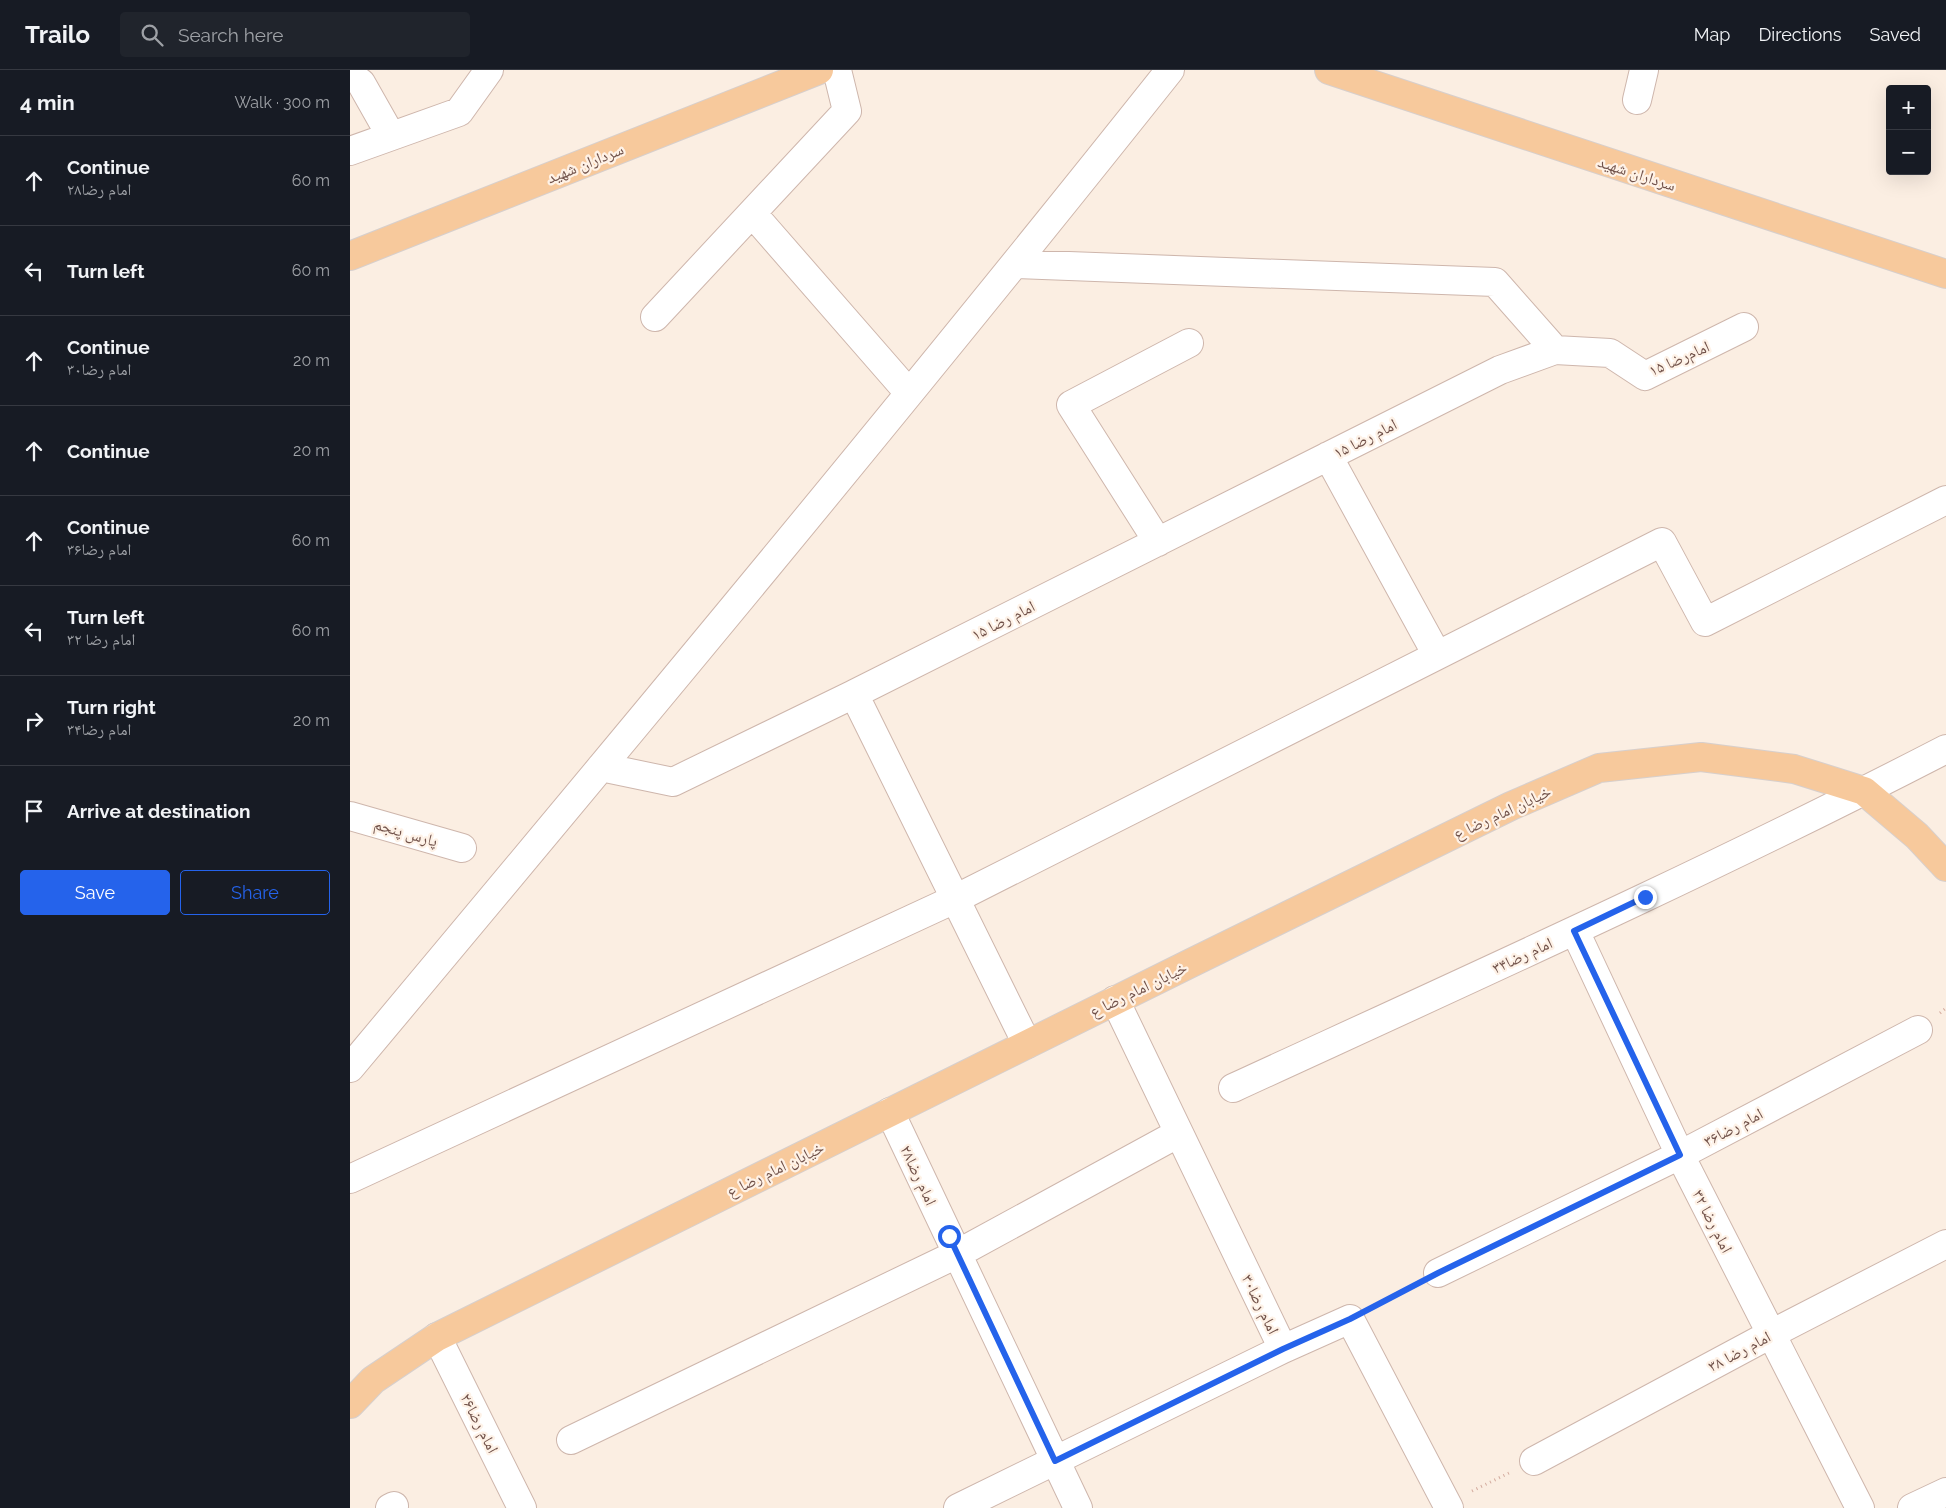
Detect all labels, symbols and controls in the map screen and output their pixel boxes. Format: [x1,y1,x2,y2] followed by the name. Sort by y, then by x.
[120,12,470,57] search box
[25,20,90,49] text: Trailo
[138,21,166,49] icon: search
[178,24,283,46] text: Search here
[1694,24,1730,45] text: Map
[1758,24,1842,45] text: Directions
[1870,24,1921,45] text: Saved
[1886,85,1931,175] map controls
[1886,85,1931,130] button: +
[20,90,75,115] text: 4 min
[234,93,330,112] text: Walk · 300 m
[1886,130,1931,175] button: −
[544,140,627,188] street label: سرداران شهید
[1595,152,1678,196] street label: سرداران شهید
[67,156,150,178] text: Continue
[20,167,48,195] icon: ahead
[292,171,330,190] text: 60 m
[67,180,131,199] text: امام رضا۲۸
[20,257,48,285] icon: left
[67,260,144,282] text: Turn left
[292,261,330,280] text: 60 m
[67,336,150,358] text: Continue
[1646,337,1713,381] street label: امام‌رضا ۱۵
[20,347,48,375] icon: ahead
[293,351,330,370] text: 20 m
[67,360,131,379] text: امام رضا۳۰
[1330,414,1400,463] street label: ۱۵ امام رضا
[20,437,48,465] icon: ahead
[67,440,150,462] text: Continue
[293,441,330,460] text: 20 m
[67,516,150,538] text: Continue
[20,527,48,555] icon: ahead
[292,531,330,550] text: 60 m
[67,540,131,559] text: امام رضا۳۶
[968,596,1038,645] street label: ۱۵ امام رضا
[67,606,144,628] text: Turn left
[20,617,48,645] icon: left
[292,621,330,640] text: 60 m
[67,630,135,649] text: امام رضا ۳۲
[67,696,156,718] text: Turn right
[20,707,48,735] icon: right
[293,711,330,730] text: 20 m
[67,720,131,739] text: امام رضا۳۴
[1450,782,1554,844] street label: خیابان امام رضا ع
[20,797,48,825] icon: arrive
[67,800,251,822] text: Arrive at destination
[372,814,440,852] street label: پارس‌‌ پنجم
[20,870,170,915] button: Save
[180,870,330,915] button: Share
[1634,886,1657,909] route end
[1489,933,1556,979] street label: امام رضا۳۴
[1087,958,1190,1022] street label: خیابان امام رضا ع
[1700,1104,1767,1152] street label: امام رضا۳۶
[724,1138,827,1202] street label: خیابان امام رضا ع
[895,1142,941,1209] street label: امام رضا۲۸
[1688,1186,1737,1256] street label: امام رضا ۳۲
[938,1225,961,1248] route start
[1237,1271,1283,1338] street label: امام رضا۳۰
[1705,1327,1774,1377] street label: امام رضا ۳۸
[456,1390,503,1457] street label: امام رضا۲۶

